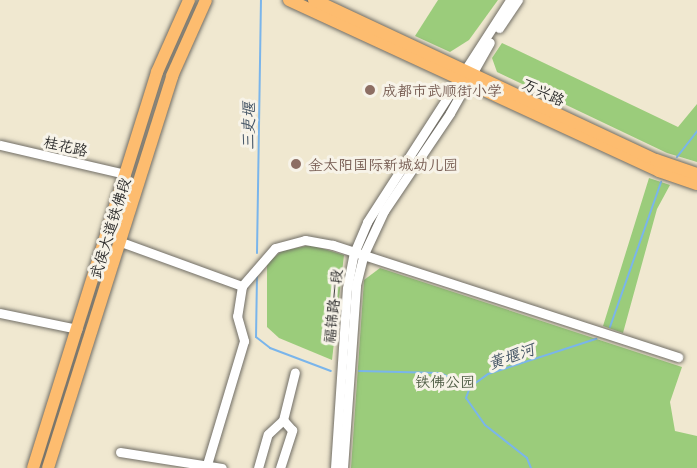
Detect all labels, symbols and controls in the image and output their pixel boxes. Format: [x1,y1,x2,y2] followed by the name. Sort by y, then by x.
[520,73,568,109] street label: 万兴路
[382,81,502,99] place label: 成都市武顺街小学
[363,83,377,97] marker: 成都市武顺街小学
[237,102,257,150] water label: 三吏堰
[42,131,90,159] street label: 桂花路
[308,155,458,173] place label: 金太阳国际新城幼儿园
[289,157,303,171] marker: 金太阳国际新城幼儿园
[85,175,133,281] street label: 武侯大道铁佛段
[319,268,345,344] street label: 福锦路一段
[485,338,537,372] water label: 黄堰河
[415,372,475,390] park label: 铁佛公园

